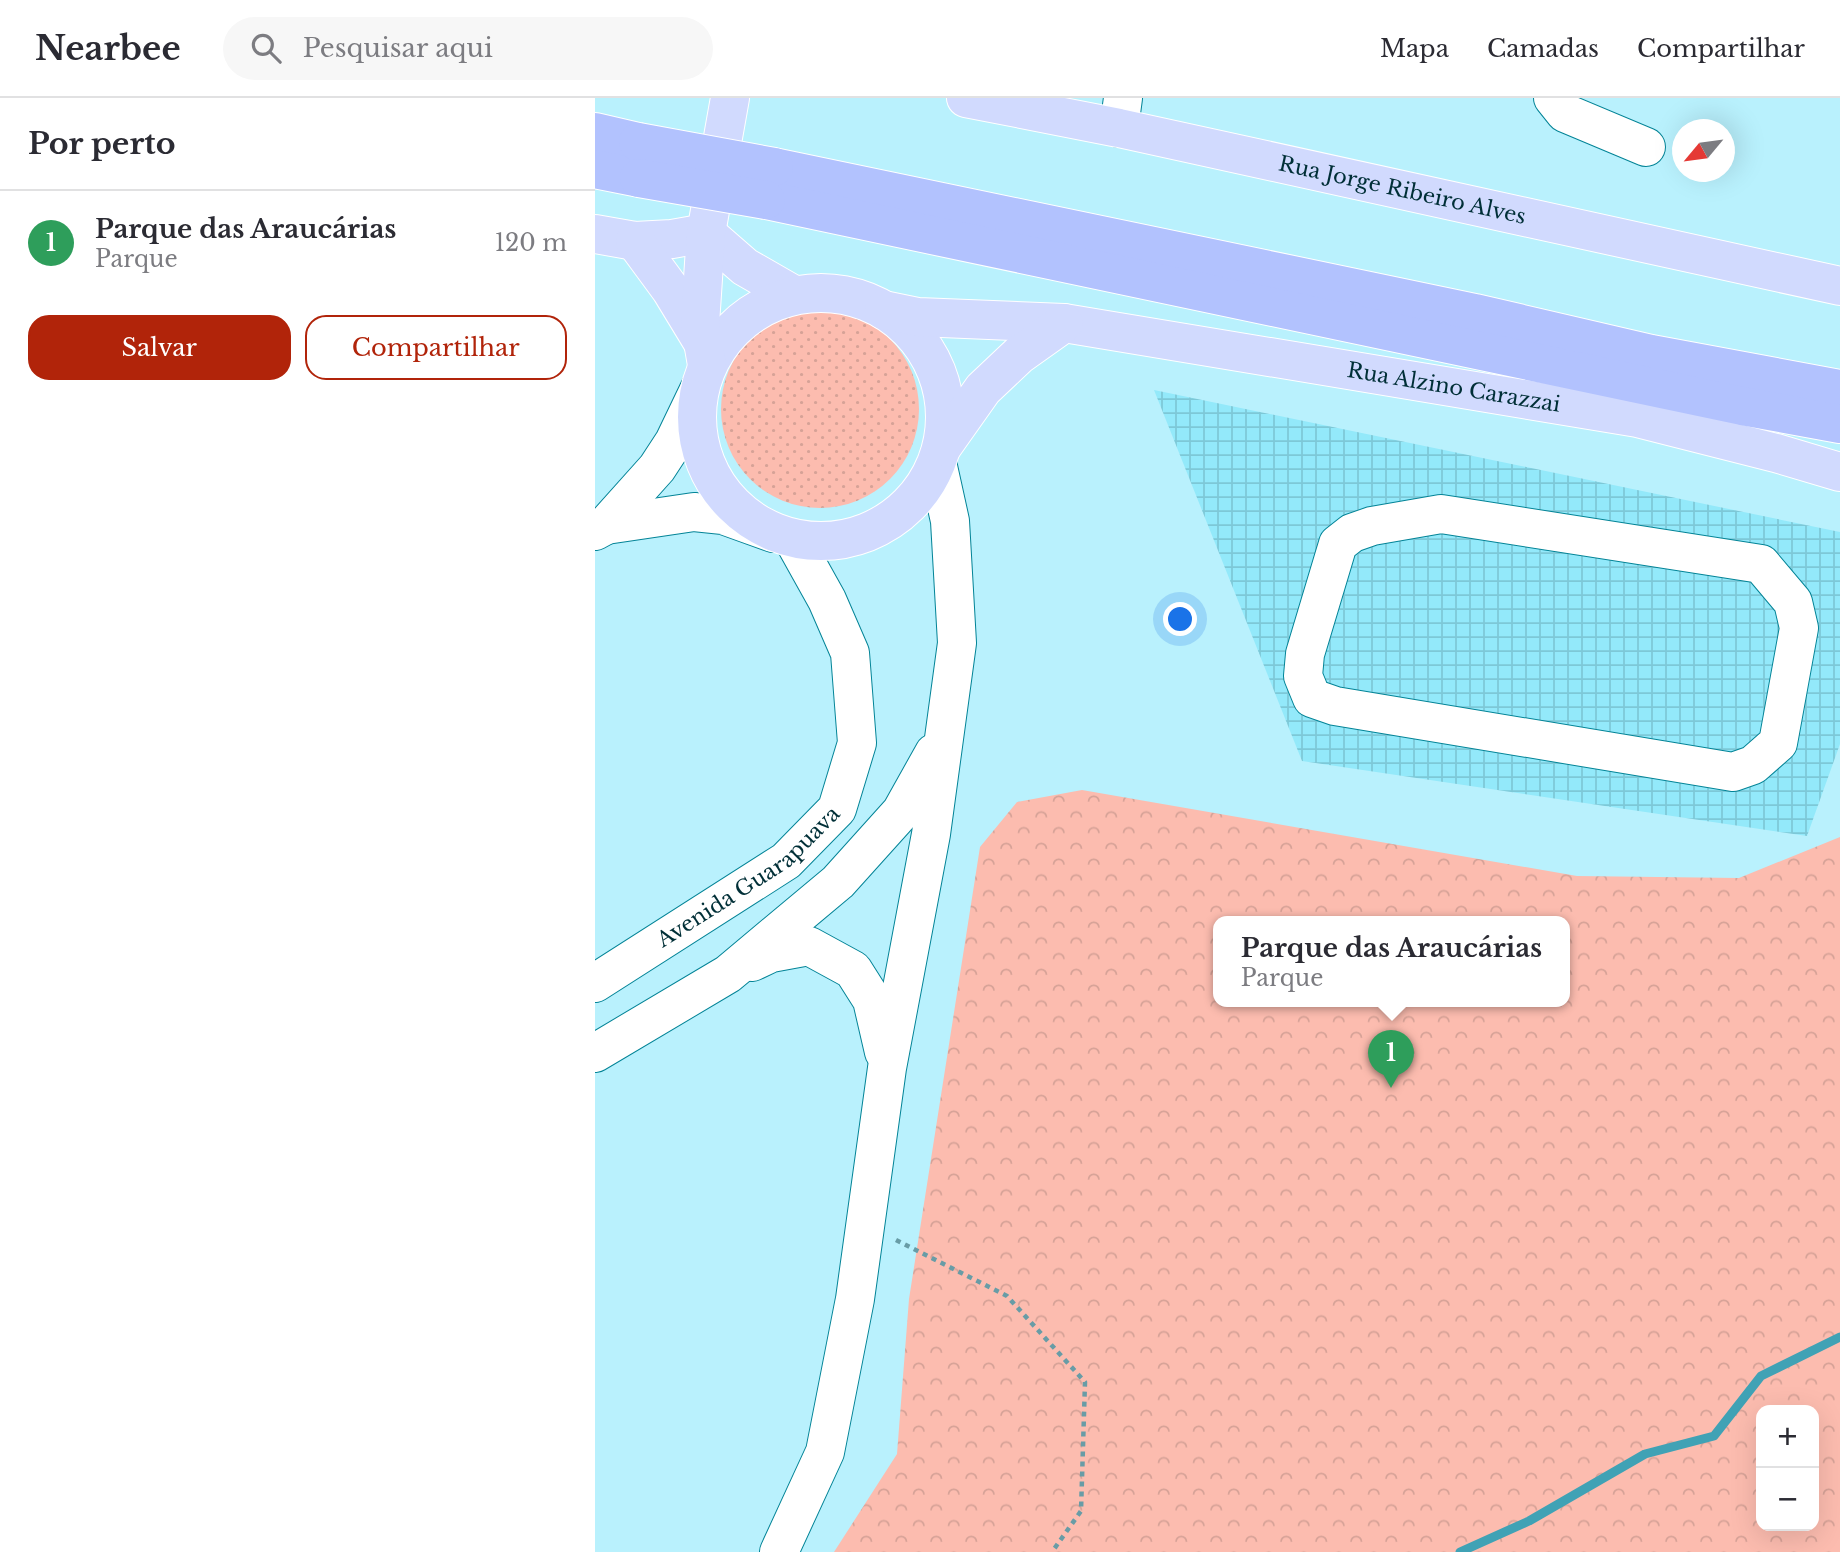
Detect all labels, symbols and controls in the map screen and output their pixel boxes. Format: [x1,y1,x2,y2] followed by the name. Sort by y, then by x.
[223,17,713,80] search box
[35,28,181,69] text: Nearbee
[247,29,285,67] icon: search
[303,32,493,64] text: Pesquisar aqui
[1380,34,1449,63] text: Mapa
[1487,34,1599,63] text: Camadas
[1637,34,1805,63] text: Compartilhar
[1672,119,1735,182] north arrow
[28,125,176,162] text: Por perto
[1276,150,1528,230] street label: Rua Jorge Ribeiro Alves
[95,213,396,245] text: Parque das Araucárias
[46,229,56,257] text: 1
[495,229,567,257] text: 120 m
[95,245,178,273] text: Parque
[28,315,291,380] button: Salvar
[305,315,567,380] button: Compartilhar
[1345,357,1562,418] street label: Rua Alzino Carazzai
[1163,602,1197,636] your location
[651,801,846,954] street label: Avenida Guarapuava
[1213,916,1570,1007] popup
[1241,932,1542,964] text: Parque das Araucárias
[1241,964,1323,992] text: Parque
[1368,1030,1414,1088] pin: 1
[1756,1405,1819,1531] map controls
[1756,1405,1819,1468] button: +
[1756,1468,1819,1531] button: −

